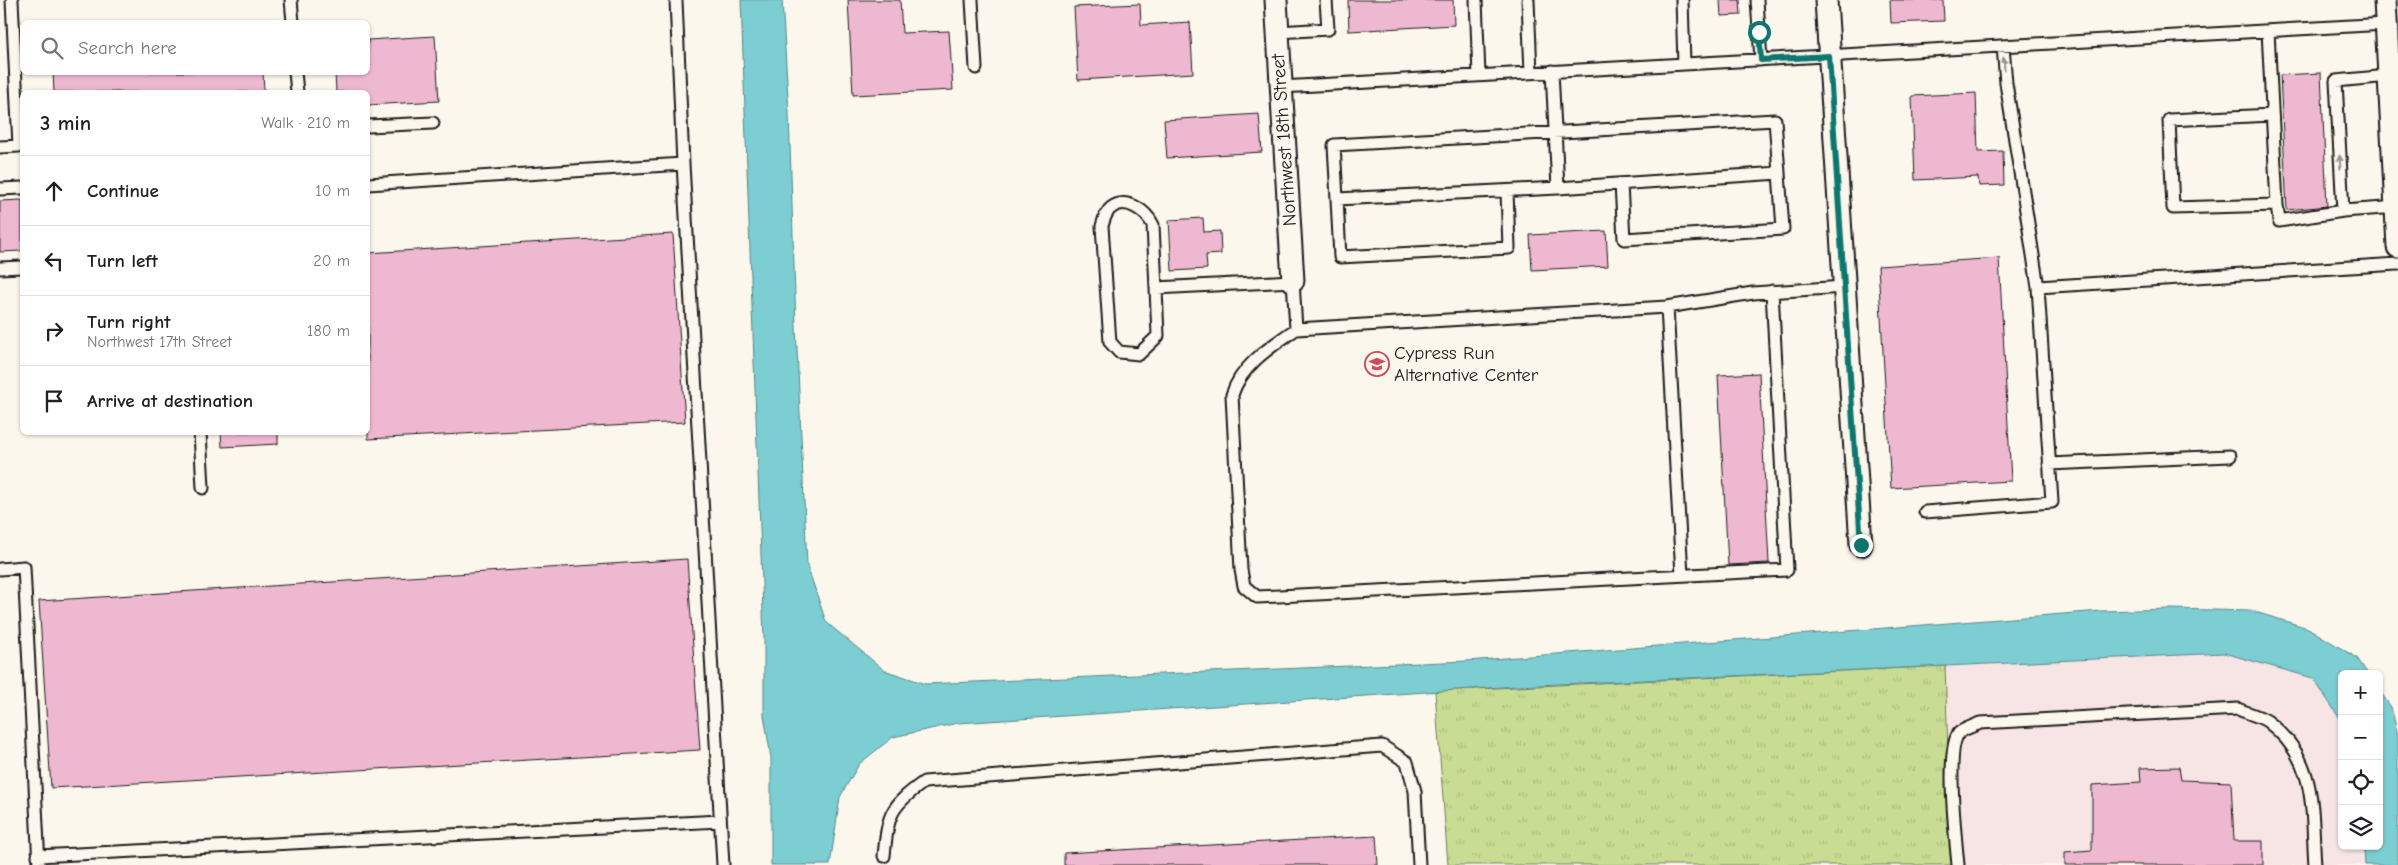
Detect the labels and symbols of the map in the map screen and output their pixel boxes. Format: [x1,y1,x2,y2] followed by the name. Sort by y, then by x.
[1748,21,1771,44] route start
[1267,52,1301,227] street label: Northwest 18th Street
[2000,56,2008,72] one-way arrow
[2336,154,2344,170] one-way arrow
[1394,342,1539,386] place label: Cypress Run Alternative Center
[1364,351,1390,377] school or university icon: Cypress Run Alternative Center
[1850,534,1873,557] route end

